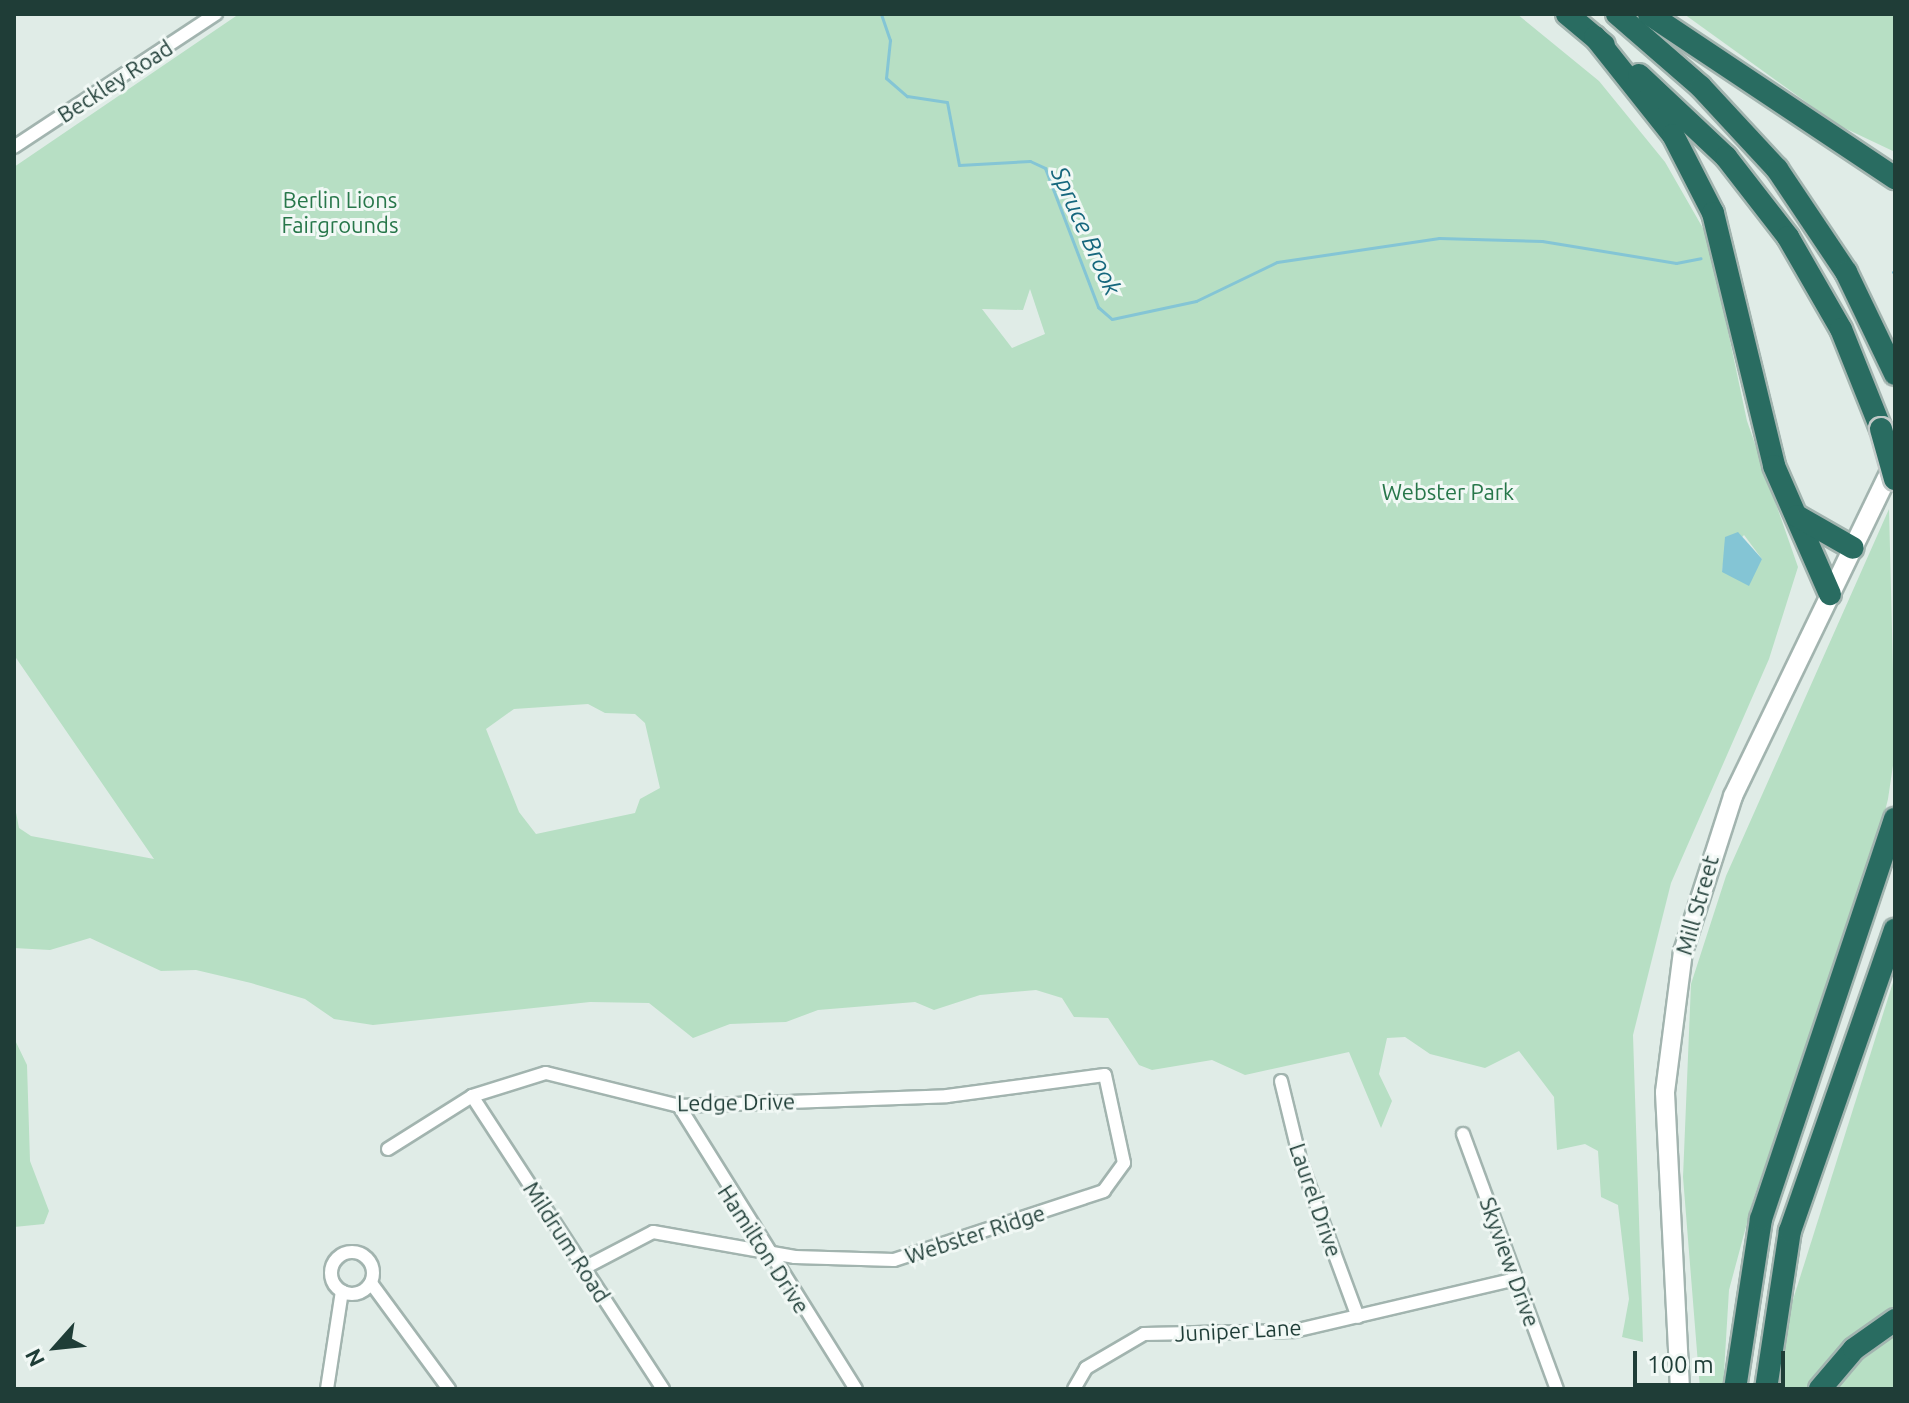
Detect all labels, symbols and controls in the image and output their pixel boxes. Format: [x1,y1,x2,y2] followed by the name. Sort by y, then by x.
[53,34,177,128] street label: Beckley Road
[1045,162,1127,300] water label: Spruce Brook
[281,186,399,238] park label: Berlin Lions Fairgrounds
[1382,479,1514,505] park label: Webster Park
[1670,852,1724,958] street label: Mill Street
[677,1088,795,1116] street label: Ledge Drive
[1284,1140,1348,1260] street label: Laurel Drive
[518,1177,616,1307] street label: Mildrum Road
[713,1180,815,1318] street label: Hamilton Drive
[1474,1194,1546,1330] street label: Skyview Drive
[902,1199,1048,1269] street label: Webster Ridge
[16,1307,96,1387] north arrow
[1174,1313,1302,1347] street label: Juniper Lane
[1637,1335,1789,1385] scale bar
[19,1345,49,1371] text: N
[1647,1351,1714,1378] text: 100 m

